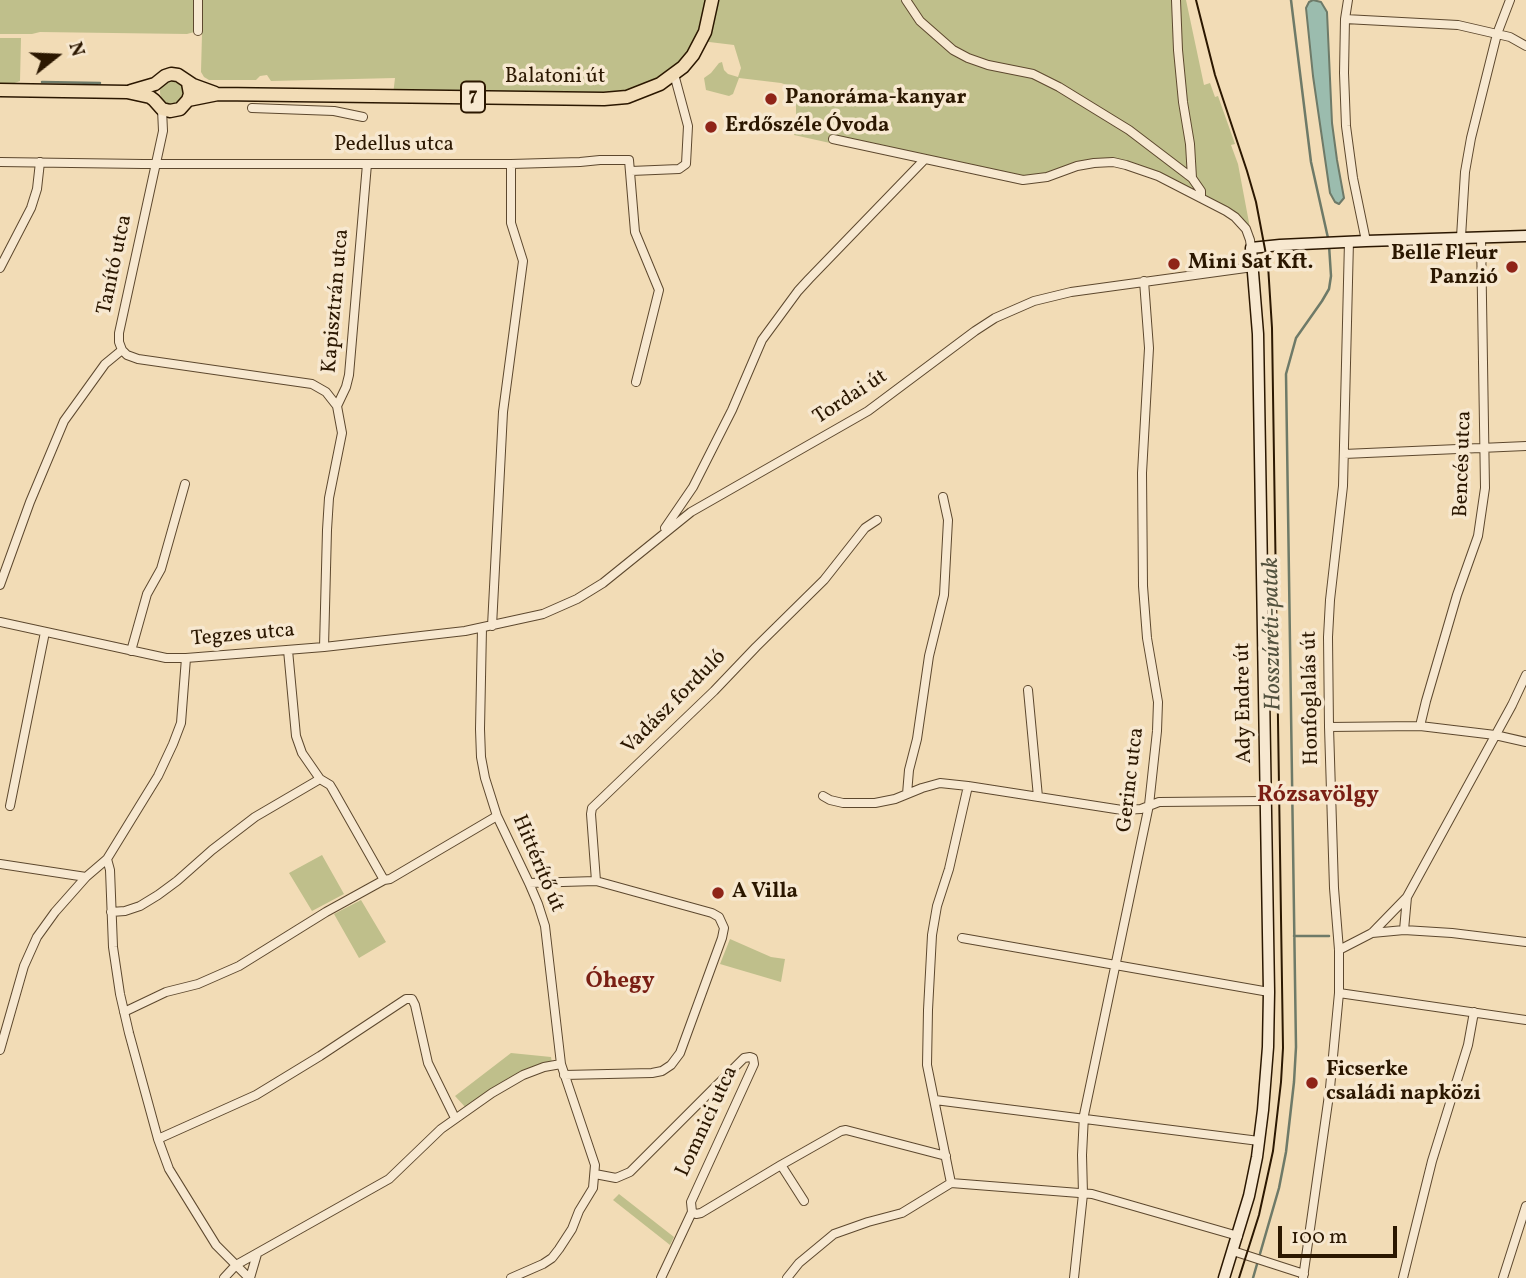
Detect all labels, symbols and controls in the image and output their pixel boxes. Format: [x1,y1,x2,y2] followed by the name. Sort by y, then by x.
[21,21,91,91] north arrow
[61,39,90,60] text: N
[505,65,605,91] street label: Balatoni út
[461,82,485,113] road number: 7
[785,86,966,112] place label: Panoráma-kanyar
[763,91,779,107] marker: Panoráma-kanyar
[725,114,889,140] place label: Erdőszéle Óvoda
[703,119,719,135] marker: Erdőszéle Óvoda
[334,133,454,159] street label: Pedellus utca
[93,213,139,317] street label: Tanító utca
[318,228,356,374] street label: Kapisztrán utca
[1391,242,1498,292] place label: Belle Fleur Panzió
[1188,251,1313,277] place label: Mini Sat Kft.
[1166,256,1182,272] marker: Mini Sat Kft.
[1504,259,1520,275] marker: Belle Fleur Panzió
[809,365,893,431] street label: Tordai út
[1450,410,1478,518] street label: Bencés utca
[1259,557,1289,711] water label: Hosszúréti-patak
[190,619,296,653] street label: Tegzes utca
[1298,631,1326,765] street label: Honfoglalás út
[1231,642,1259,764] street label: Ady Endre út
[618,646,732,760] street label: Vadász forduló
[1113,726,1151,834] street label: Gerinc utca
[1257,783,1379,811] district label: Rózsavölgy
[505,812,569,916] street label: Hittérítő út
[732,880,798,906] place label: A Villa
[710,885,726,901] marker: A Villa
[585,969,655,997] district label: Óhegy
[1326,1058,1481,1108] place label: Ficserke családi napközi
[671,1063,745,1181] street label: Lomnici utca
[1304,1075,1320,1091] marker: Ficserke családi napközi
[1281,1212,1400,1256] scale bar
[1291,1223,1348,1252] text: 100 m

